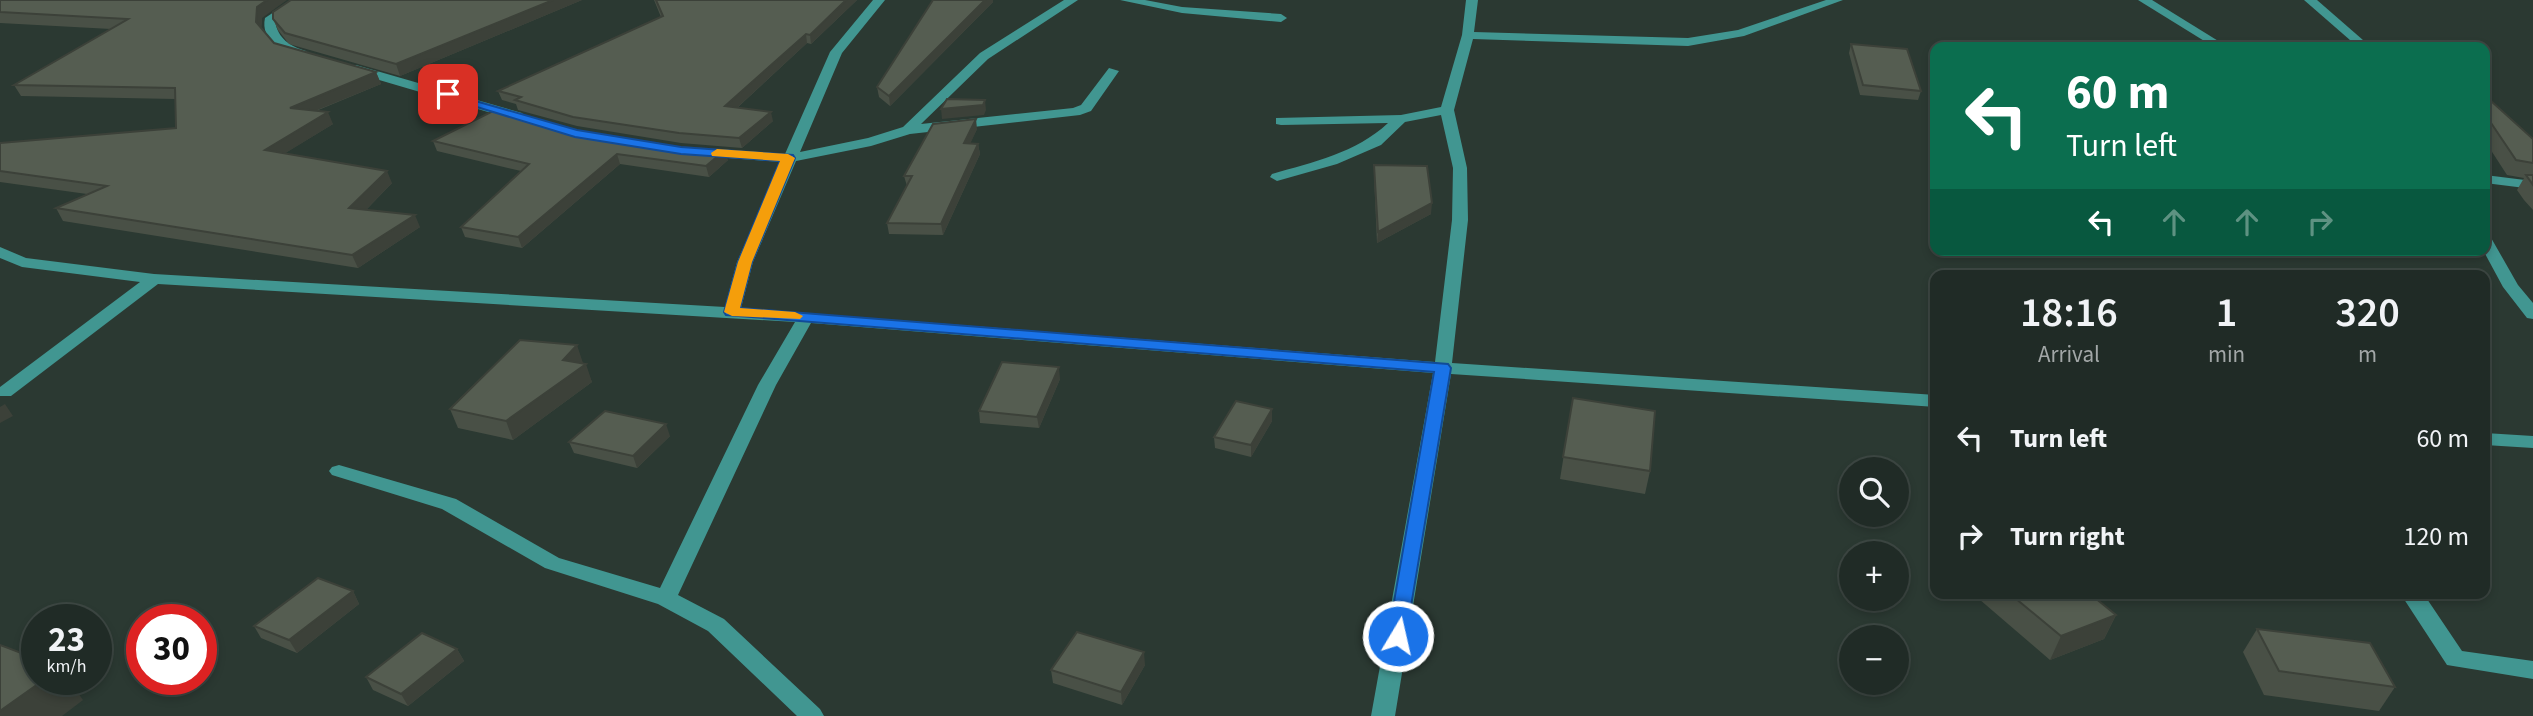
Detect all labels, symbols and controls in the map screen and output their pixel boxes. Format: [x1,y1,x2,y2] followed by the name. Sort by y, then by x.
[2066,58,2170,128] text: 60 m
[418,64,478,124] pin
[1951,70,2042,161] icon: left
[429,75,467,113] icon: arrive
[2066,123,2177,169] text: Turn left
[2082,203,2120,241] icon: left
[2155,203,2193,241] icon: ahead
[2228,203,2266,241] icon: ahead
[2301,203,2339,241] icon: right
[2020,283,2118,343] text: 18:16
[2216,283,2237,343] text: 1
[2335,283,2400,343] text: 320
[2038,338,2100,371] text: Arrival
[2208,338,2245,371] text: min
[2358,338,2377,371] text: m
[1951,419,1989,457] icon: left
[2010,420,2107,457] text: Turn left
[2416,420,2469,457] text: 60 m
[1839,457,1909,695] map controls
[1839,457,1909,527] button: search
[1951,517,1989,555] icon: right
[2010,518,2125,555] text: Turn right
[2403,518,2469,555] text: 120 m
[1839,541,1909,611] button: +
[1361,599,1435,673] position arrow
[126,604,217,695] speed limit sign: 30
[48,615,85,665] text: 23
[1839,625,1909,695] button: −
[47,654,86,679] text: km/h

